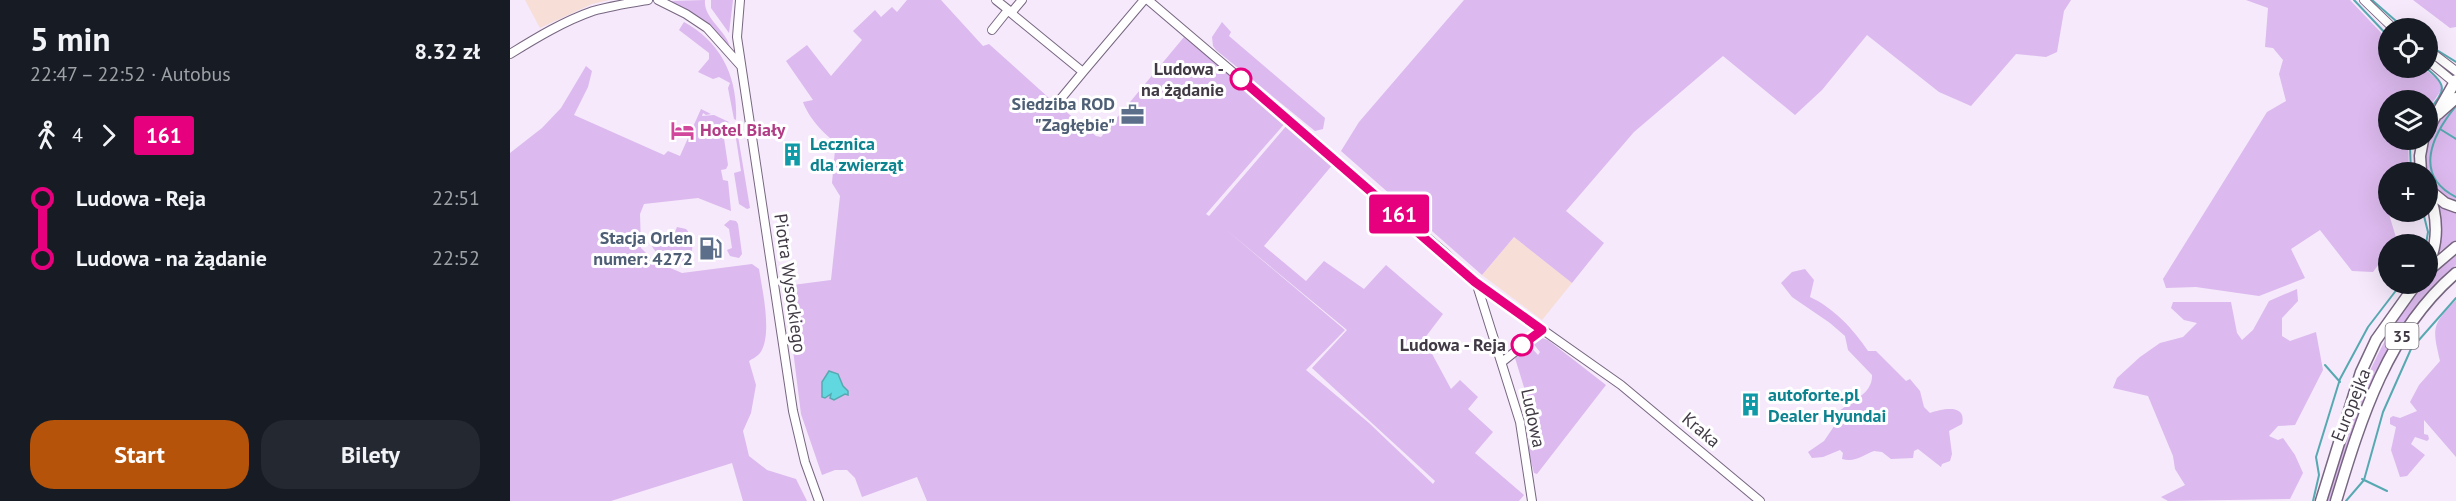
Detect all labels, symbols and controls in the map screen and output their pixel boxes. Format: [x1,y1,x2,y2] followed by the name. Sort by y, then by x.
[30,17,111,60] text: 5 min
[2378,18,2438,294] map controls
[2378,18,2438,78] button: locate
[415,37,480,65] text: 8.32 zł
[1141,57,1224,101] place label: Ludowa - na żądanie
[30,61,231,87] text: 22:47 – 22:52 · Autobus
[1230,68,1252,90] marker: Ludowa - na żądanie
[2378,90,2438,150] button: layers
[1012,92,1115,136] place label: Siedziba ROD "Zagłębie"
[1120,101,1146,127] office icon: Siedziba ROD "Zagłębie"
[669,117,695,143] hotel icon: Hotel Biały
[700,118,786,141] place label: Hotel Biały
[30,119,63,152] icon: walk
[92,119,125,152] icon: forward
[72,122,83,148] text: 4
[146,122,182,149] text: 161
[810,132,904,176] place label: Lecznica dla zwierząt
[779,141,805,167] building icon: Lecznica dla zwierząt
[2378,162,2438,222] button: +
[76,184,206,212] text: Ludowa - Reja
[432,185,480,211] text: 22:51
[1364,194,1434,234] line badge: 161
[1381,201,1417,228] text: 161
[769,212,812,354] street label: Piotra Wysockiego
[593,226,693,270] place label: Stacja Orlen numer: 4272
[2378,234,2438,294] button: −
[698,235,724,261] fuel station icon: Stacja Orlen numer: 4272
[76,244,267,272] text: Ludowa - na żądanie
[432,245,480,271] text: 22:52
[2386,323,2418,349] road number: 35
[1400,333,1506,356] place label: Ludowa - Reja
[1511,334,1533,356] marker: Ludowa - Reja
[2326,365,2376,445] street label: Europejka
[1768,383,1886,427] place label: autoforte.pl Dealer Hyundai
[1516,386,1551,450] street label: Ludowa
[1737,392,1763,418] building icon: autoforte.pl Dealer Hyundai
[1677,407,1725,452] street label: Kraka
[30,420,249,489] button: Start
[261,420,480,489] button: Bilety

